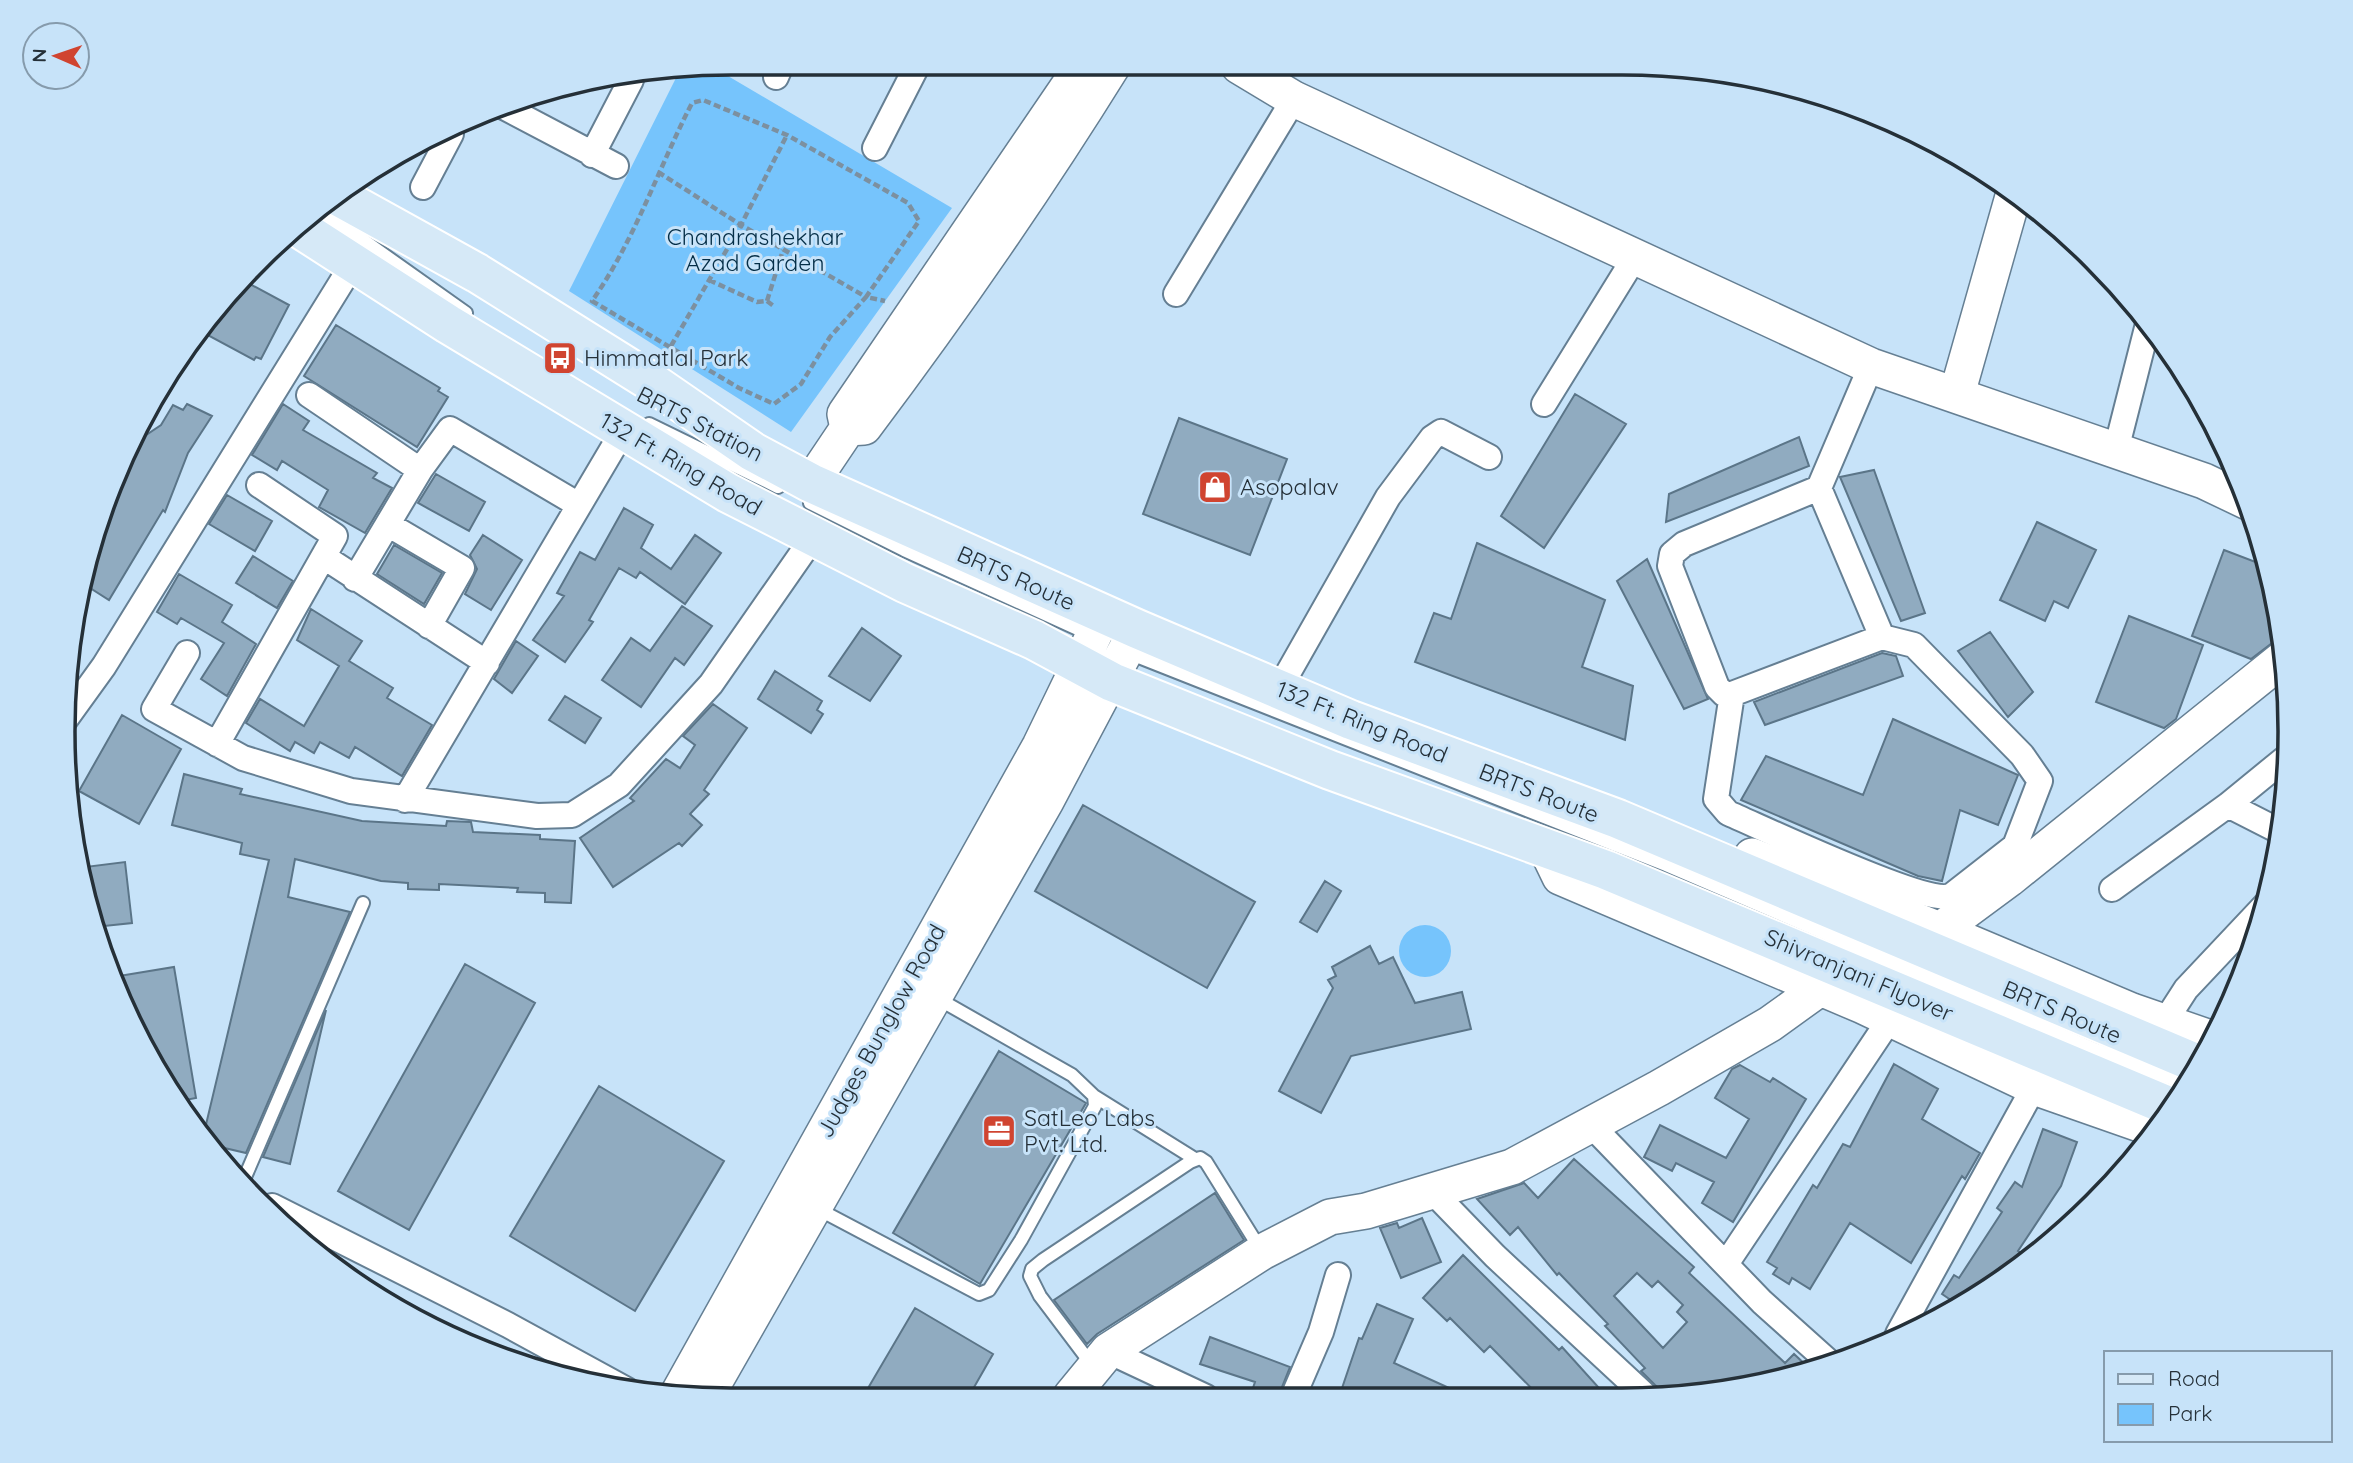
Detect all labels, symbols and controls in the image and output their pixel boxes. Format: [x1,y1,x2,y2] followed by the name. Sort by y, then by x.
[21,21,91,91] north arrow
[27,48,51,63] text: N
[667,222,843,277] park label: Chandrashekhar Azad Garden
[541,339,579,377] bus stop icon: Himmatlal Park
[584,343,749,372] place label: Himmatlal Park
[632,379,768,468] street label: BRTS Station
[595,405,767,522] street label: 132 Ft. Ring Road
[1196,468,1234,506] shop icon: Asopalav
[1240,472,1339,501] place label: Asopalav
[953,539,1080,616] street label: BRTS Route
[1272,674,1452,769] street label: 132 Ft. Ring Road
[1475,756,1603,829] street label: BRTS Route
[810,919,951,1142] street label: Judges Bunglow Road
[1761,922,1958,1027] street label: Shivranjani Flyover
[1998,974,2126,1050] street label: BRTS Route
[1024,1103,1155,1158] place label: SatLeo Labs Pvt. Ltd.
[980,1112,1018,1150] office icon: SatLeo Labs Pvt. Ltd.
[2104,1351,2332,1442] legend
[2168,1365,2220,1391] text: Road
[2168,1400,2212,1426] text: Park

